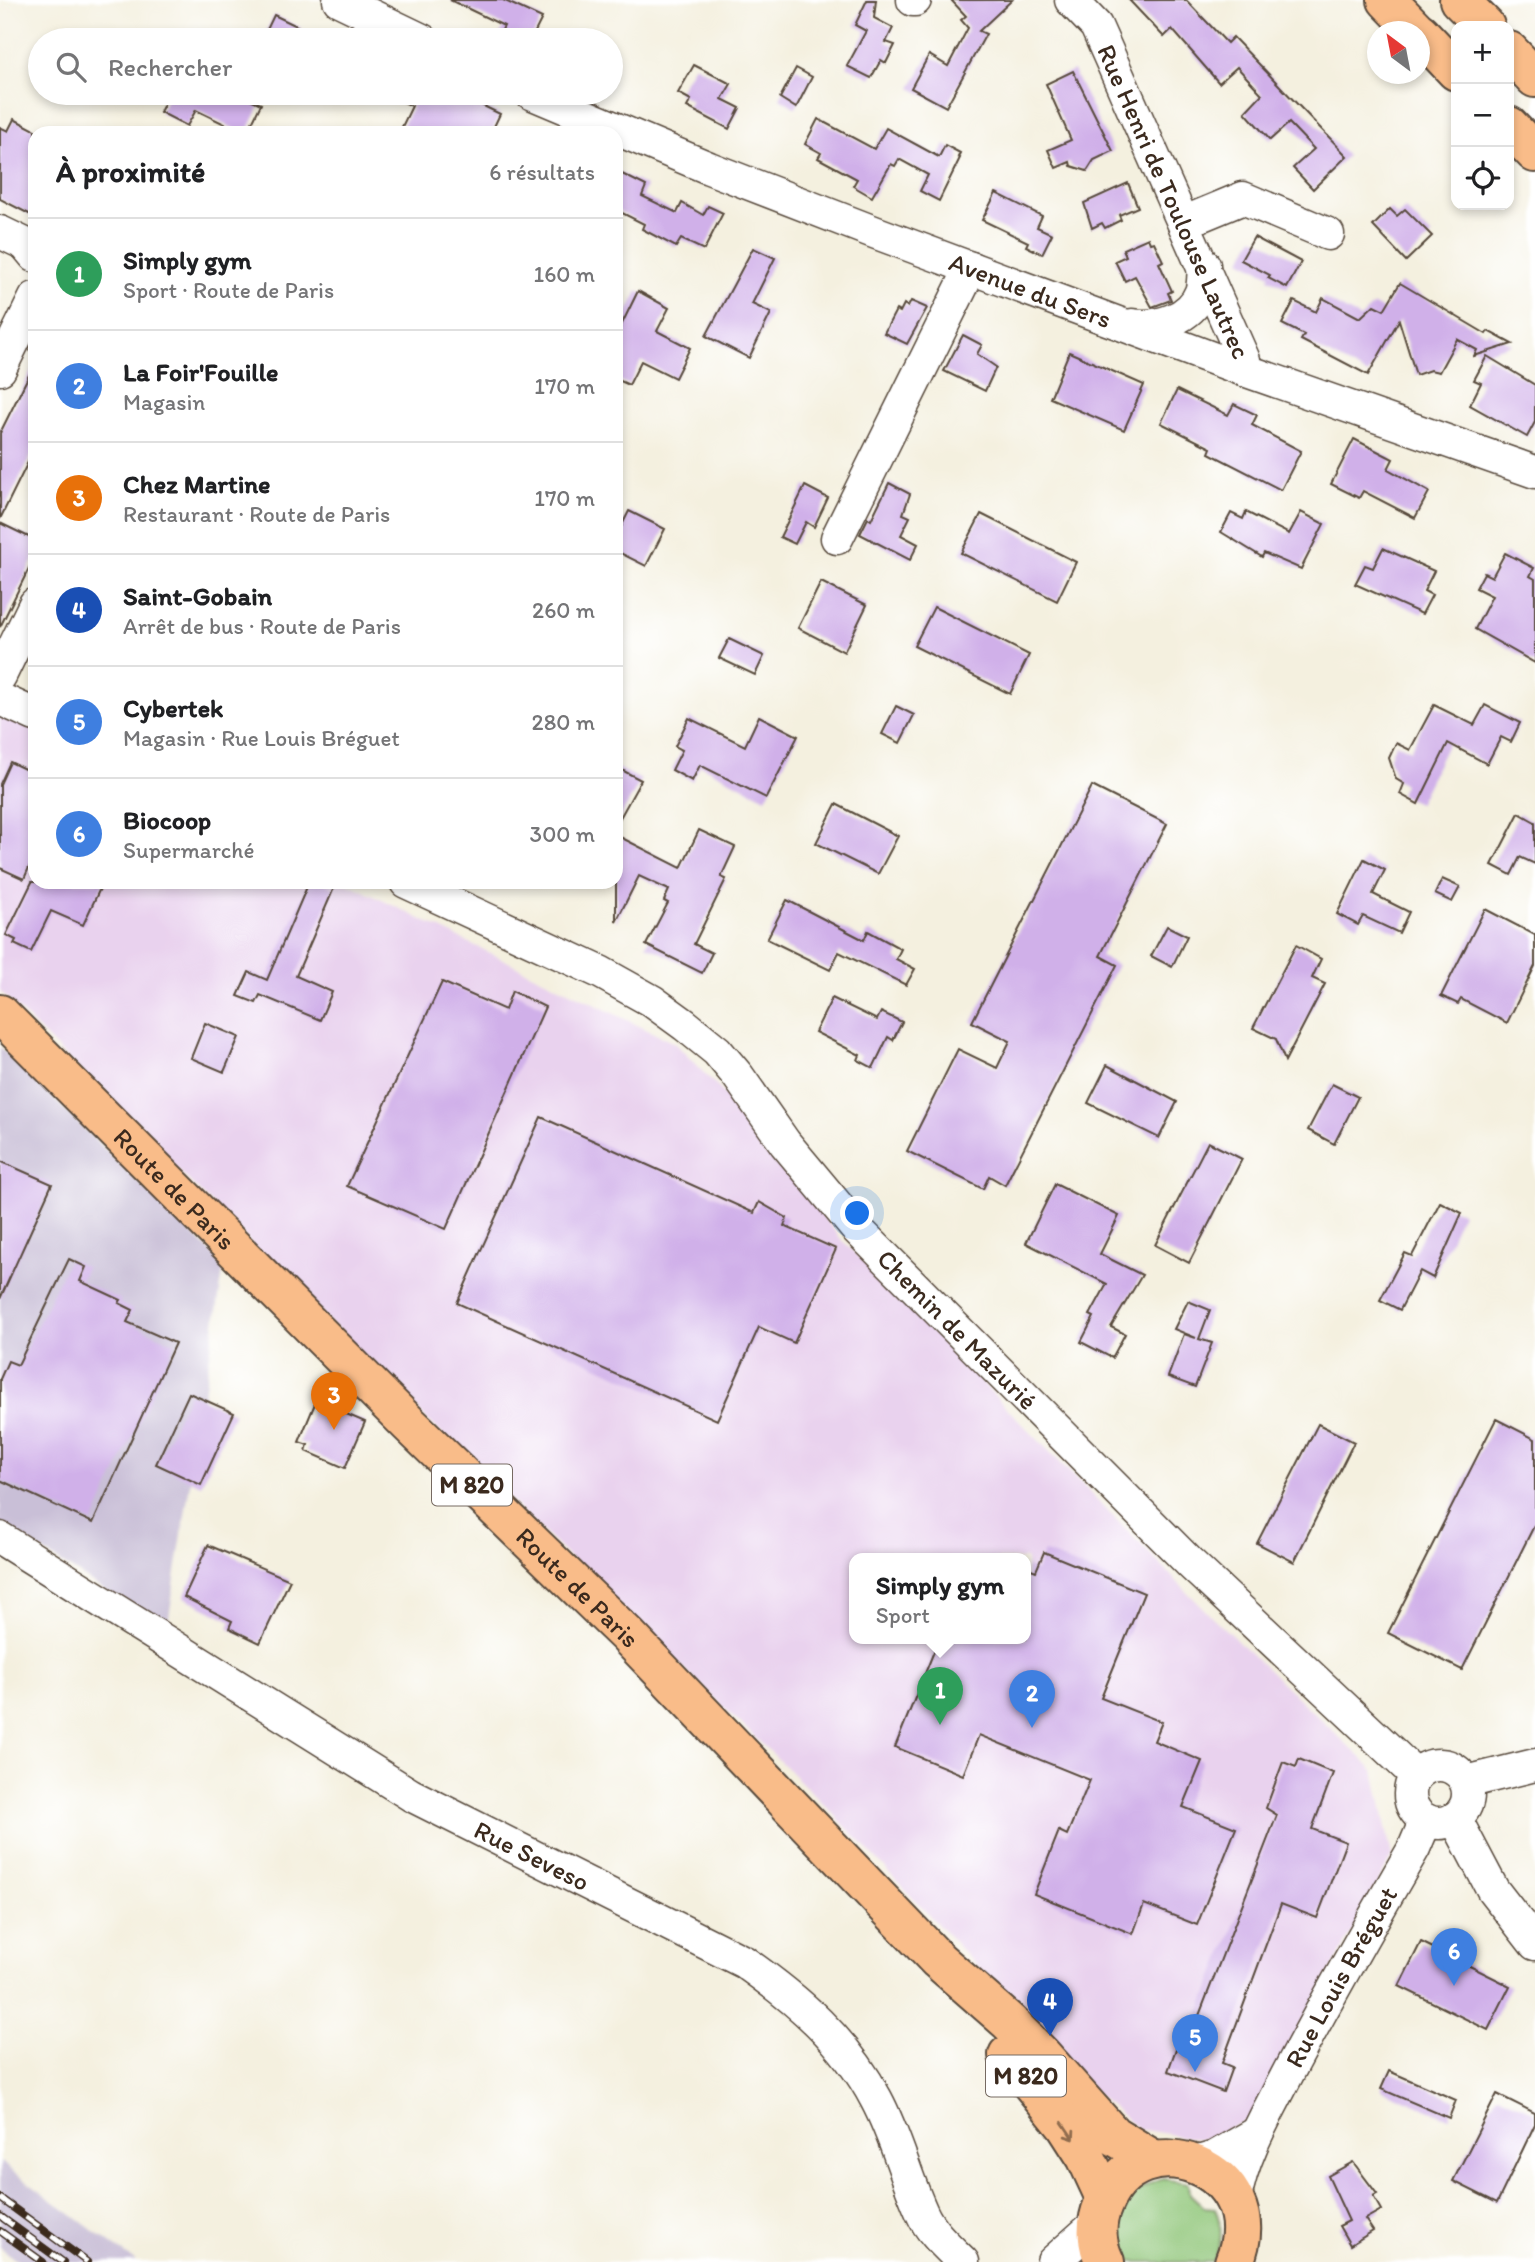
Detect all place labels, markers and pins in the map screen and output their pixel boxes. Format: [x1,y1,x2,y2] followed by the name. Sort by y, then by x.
[311,1372,357,1430] pin: 3
[917,1667,963,1725] pin: 1
[1009,1670,1055,1728] pin: 2
[1431,1928,1477,1986] pin: 6
[1027,1978,1073,2036] pin: 4
[1172,2014,1218,2072] pin: 5

